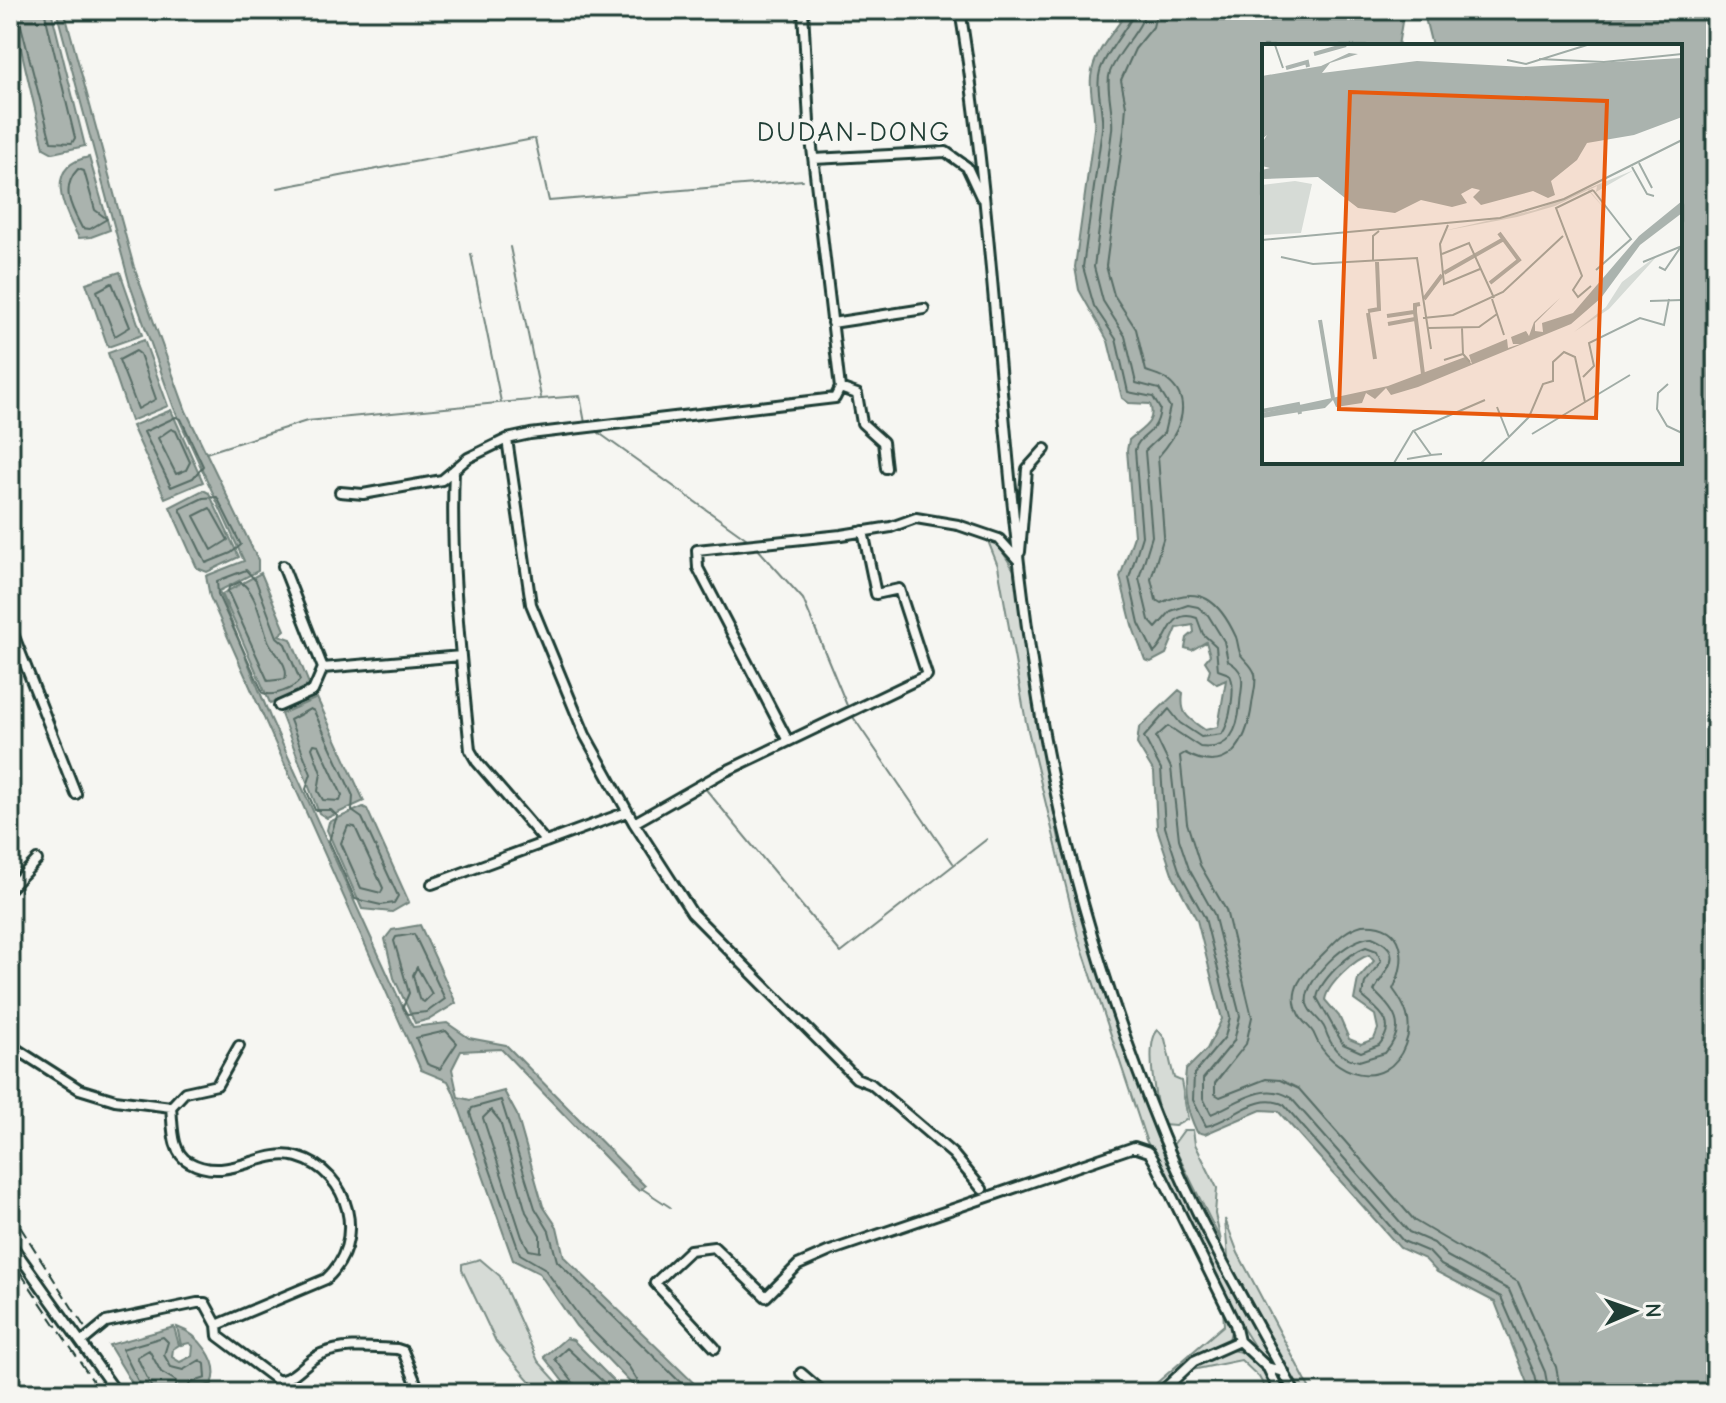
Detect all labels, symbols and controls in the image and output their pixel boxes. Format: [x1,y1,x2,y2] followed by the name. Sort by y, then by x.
[1262,44,1682,464] inset map
[757,116,951,148] district label: DUDAN-DONG
[1594,1271,1674,1351] north arrow
[1640,1303,1666,1318] text: N

